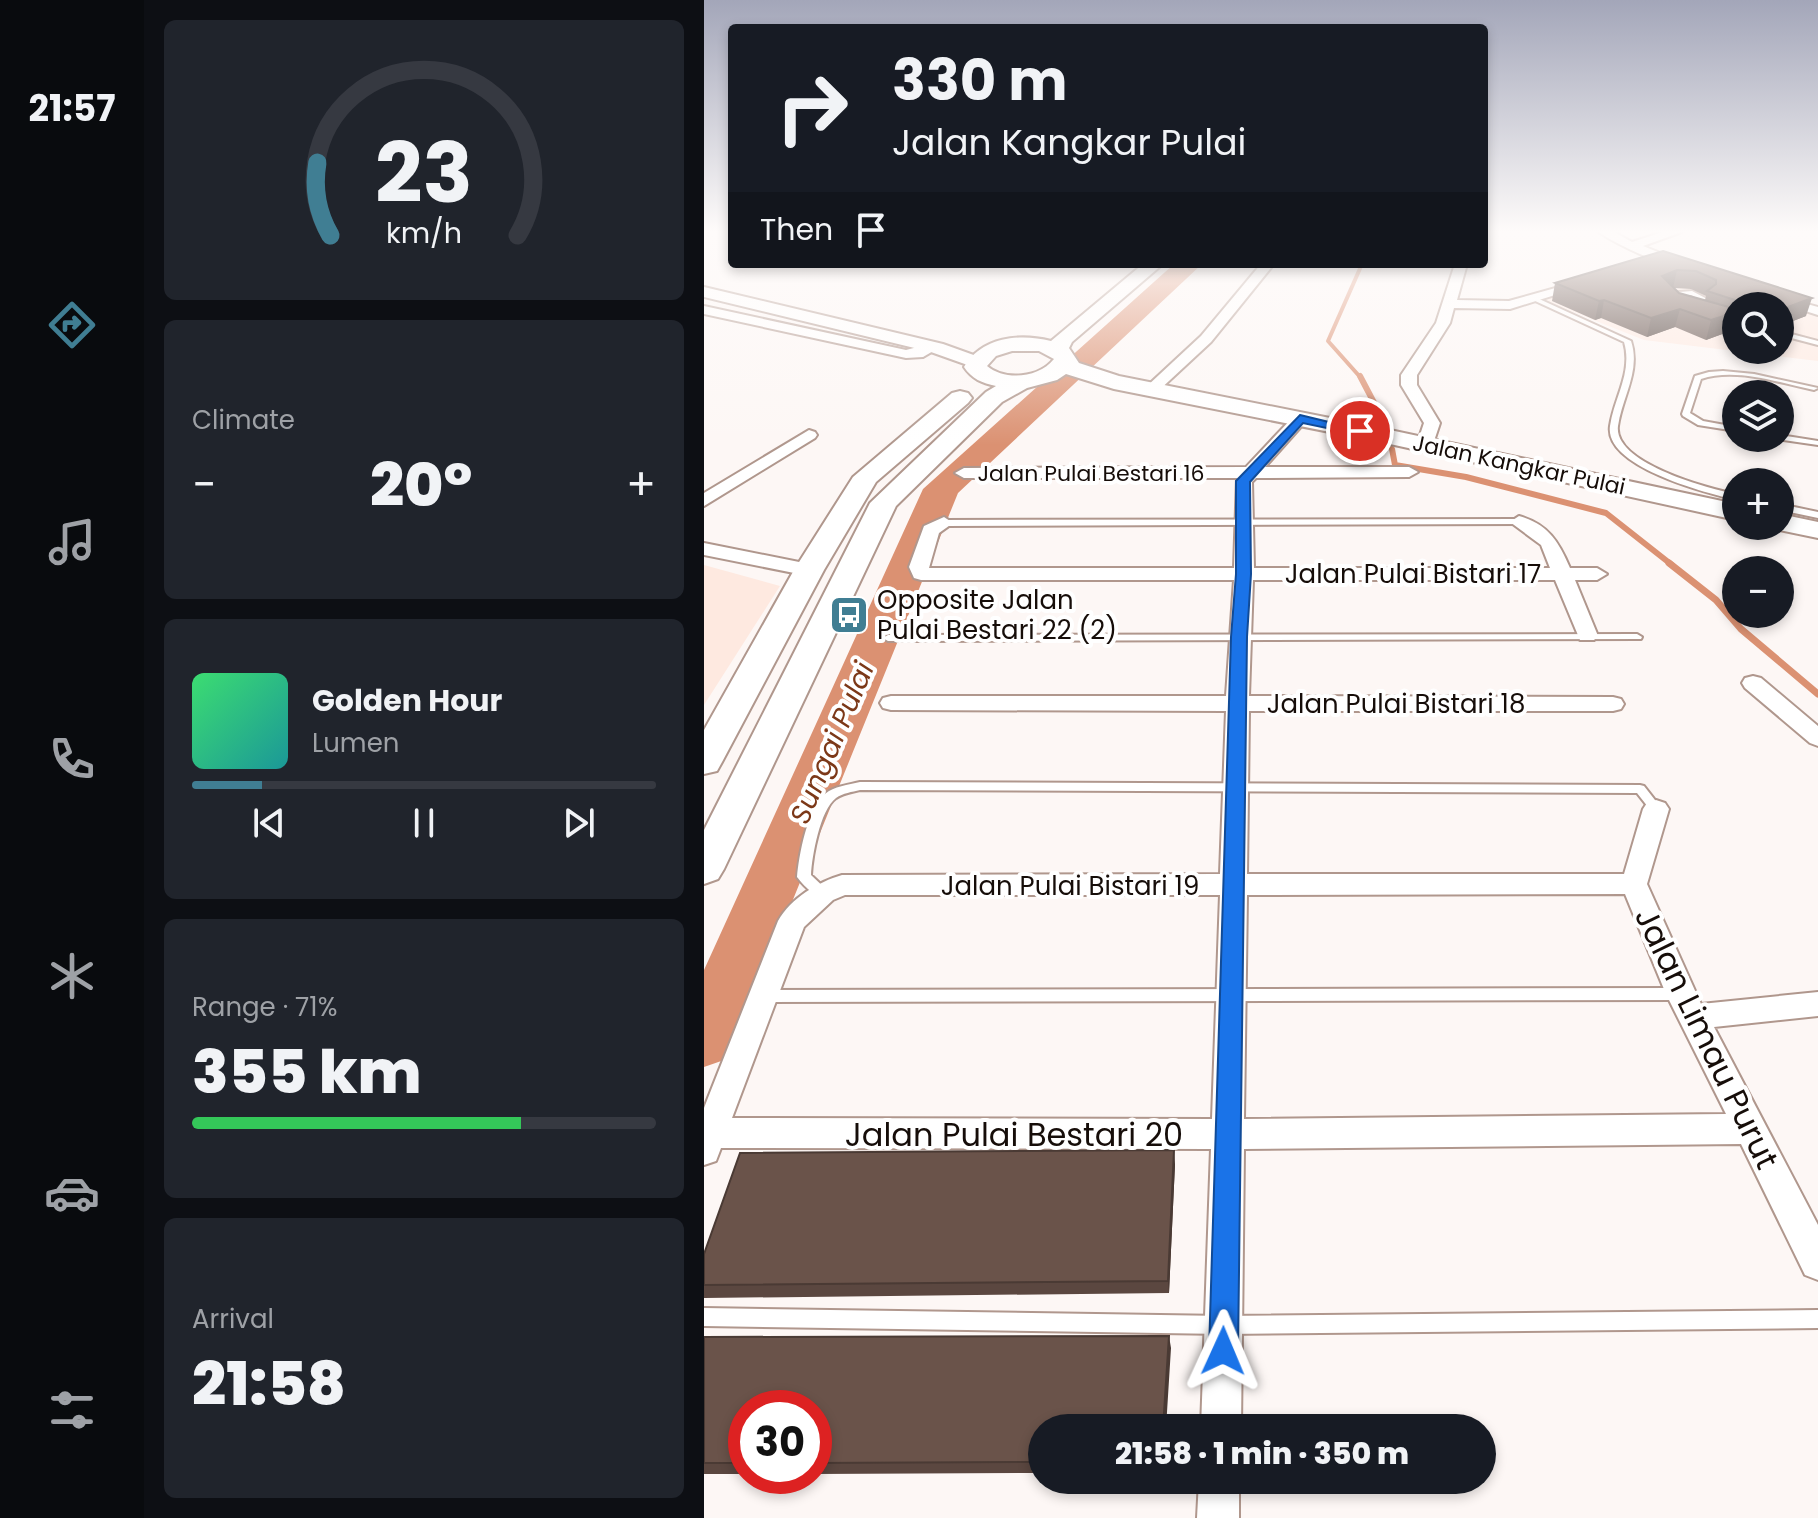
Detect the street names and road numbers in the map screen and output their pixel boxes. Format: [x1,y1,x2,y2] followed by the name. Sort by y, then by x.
[1410,427,1628,503] street label: Jalan Kangkar Pulai
[977,458,1205,489] street label: Jalan Pulai Bestari 16
[1285,556,1541,592] street label: Jalan Pulai Bistari 17
[1267,686,1525,722] street label: Jalan Pulai Bistari 18
[941,868,1199,904] street label: Jalan Pulai Bistari 19
[1624,900,1790,1176] street label: Jalan Limau Purut
[845,1112,1183,1157] street label: Jalan Pulai Bestari 20

